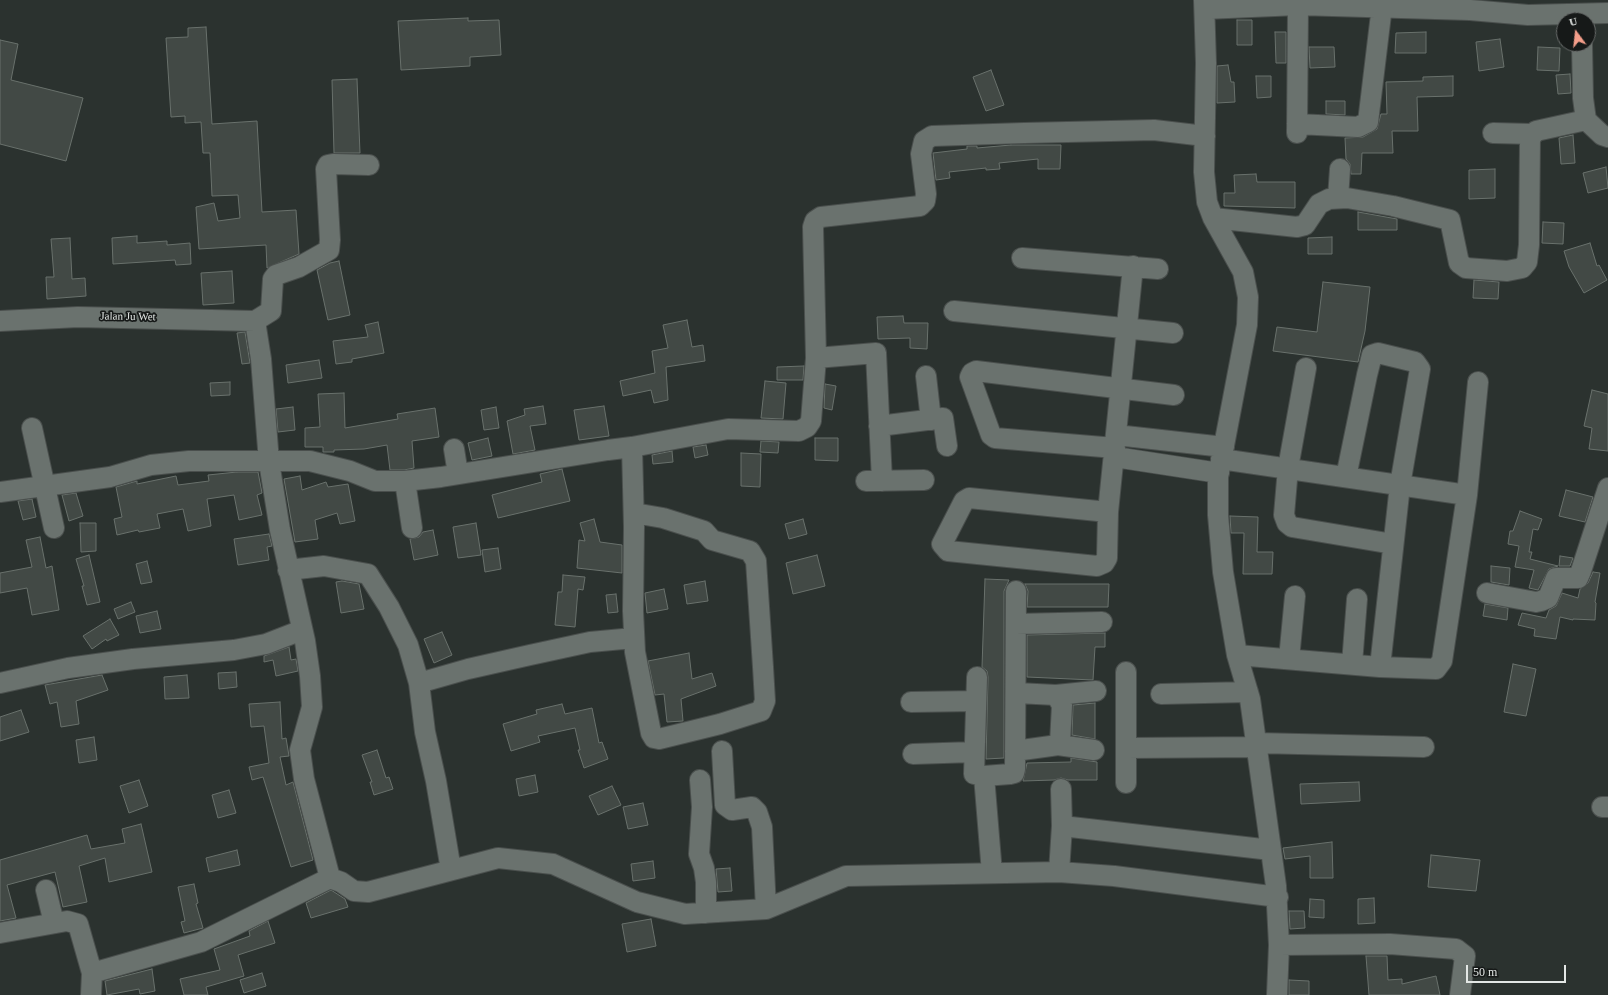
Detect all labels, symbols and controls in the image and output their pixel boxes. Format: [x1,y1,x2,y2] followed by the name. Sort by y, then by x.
[1556,12,1596,52] north arrow
[1568,15,1579,28] text: U
[100,310,156,324] street label: Jalan Ju Wet
[1468,957,1568,983] scale bar
[1473,965,1497,979] text: 50 m

